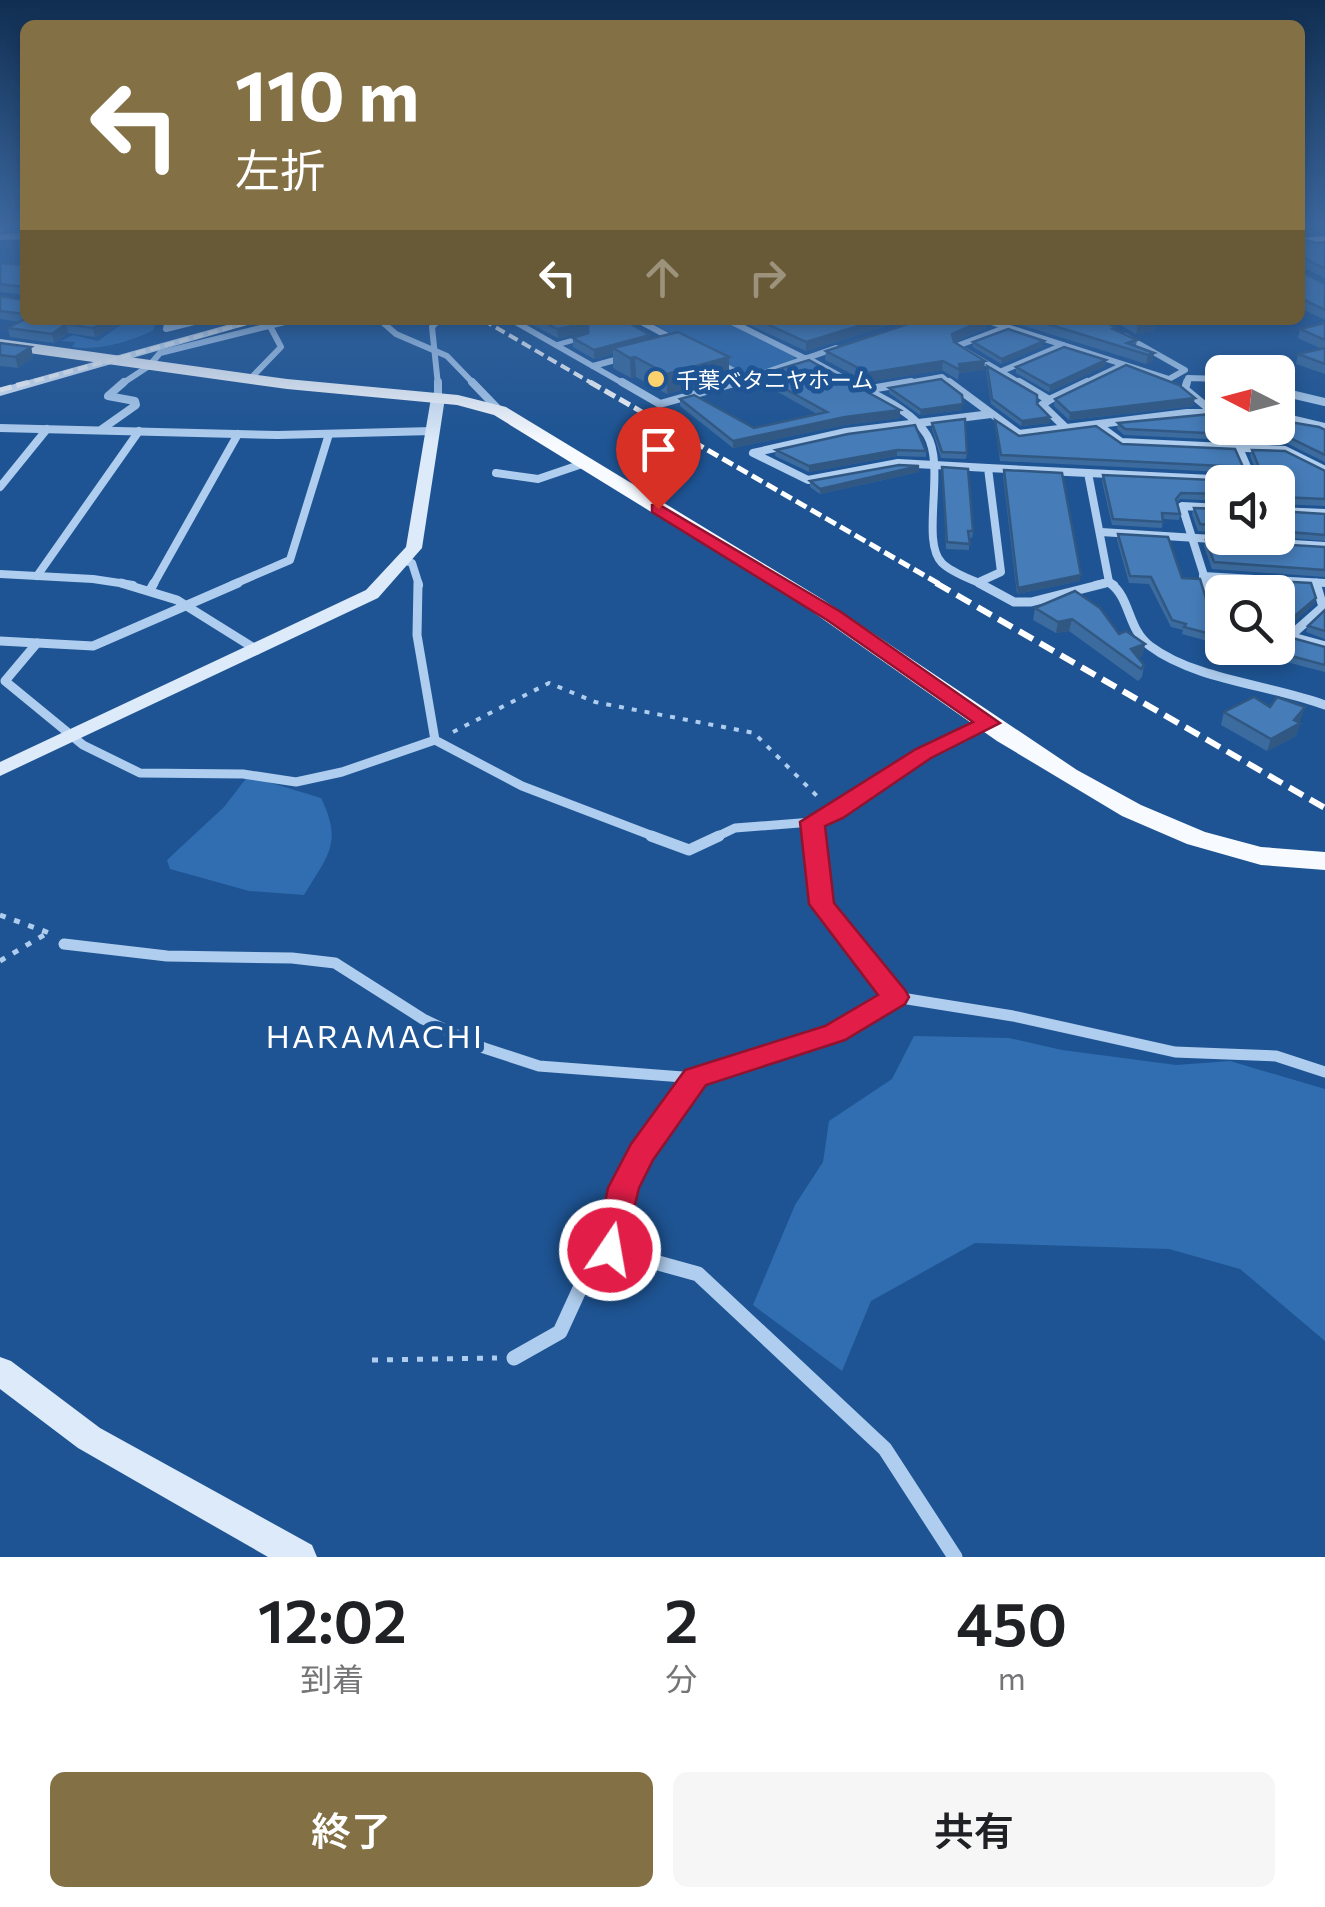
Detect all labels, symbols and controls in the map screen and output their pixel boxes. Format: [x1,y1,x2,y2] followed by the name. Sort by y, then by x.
[235,50,419,135] text: 110 m
[70,60,200,190] icon: left
[235,141,325,196] text: 左折
[530,250,585,305] icon: left
[635,250,690,305] icon: ahead
[740,250,795,305] icon: right
[1205,355,1295,445] north arrow
[1205,355,1295,665] map controls
[676,366,873,393] place label: 千葉ベタニヤホーム
[645,368,667,390] marker: 千葉ベタニヤホーム
[616,407,701,510] pin
[631,422,686,477] icon: arrive
[1205,465,1295,555] button: sound
[1205,575,1295,665] button: search
[266,1015,484,1055] district label: HARAMACHI
[558,1198,662,1302] position arrow
[258,1582,407,1655] text: 12:02
[665,1582,698,1655] text: 2
[956,1585,1067,1658] text: 450
[998,1657,1026,1697] text: m
[300,1658,364,1698] text: 到着
[665,1658,698,1698] text: 分
[50,1772,653,1887] button: 終了
[673,1772,1275,1887] button: 共有

